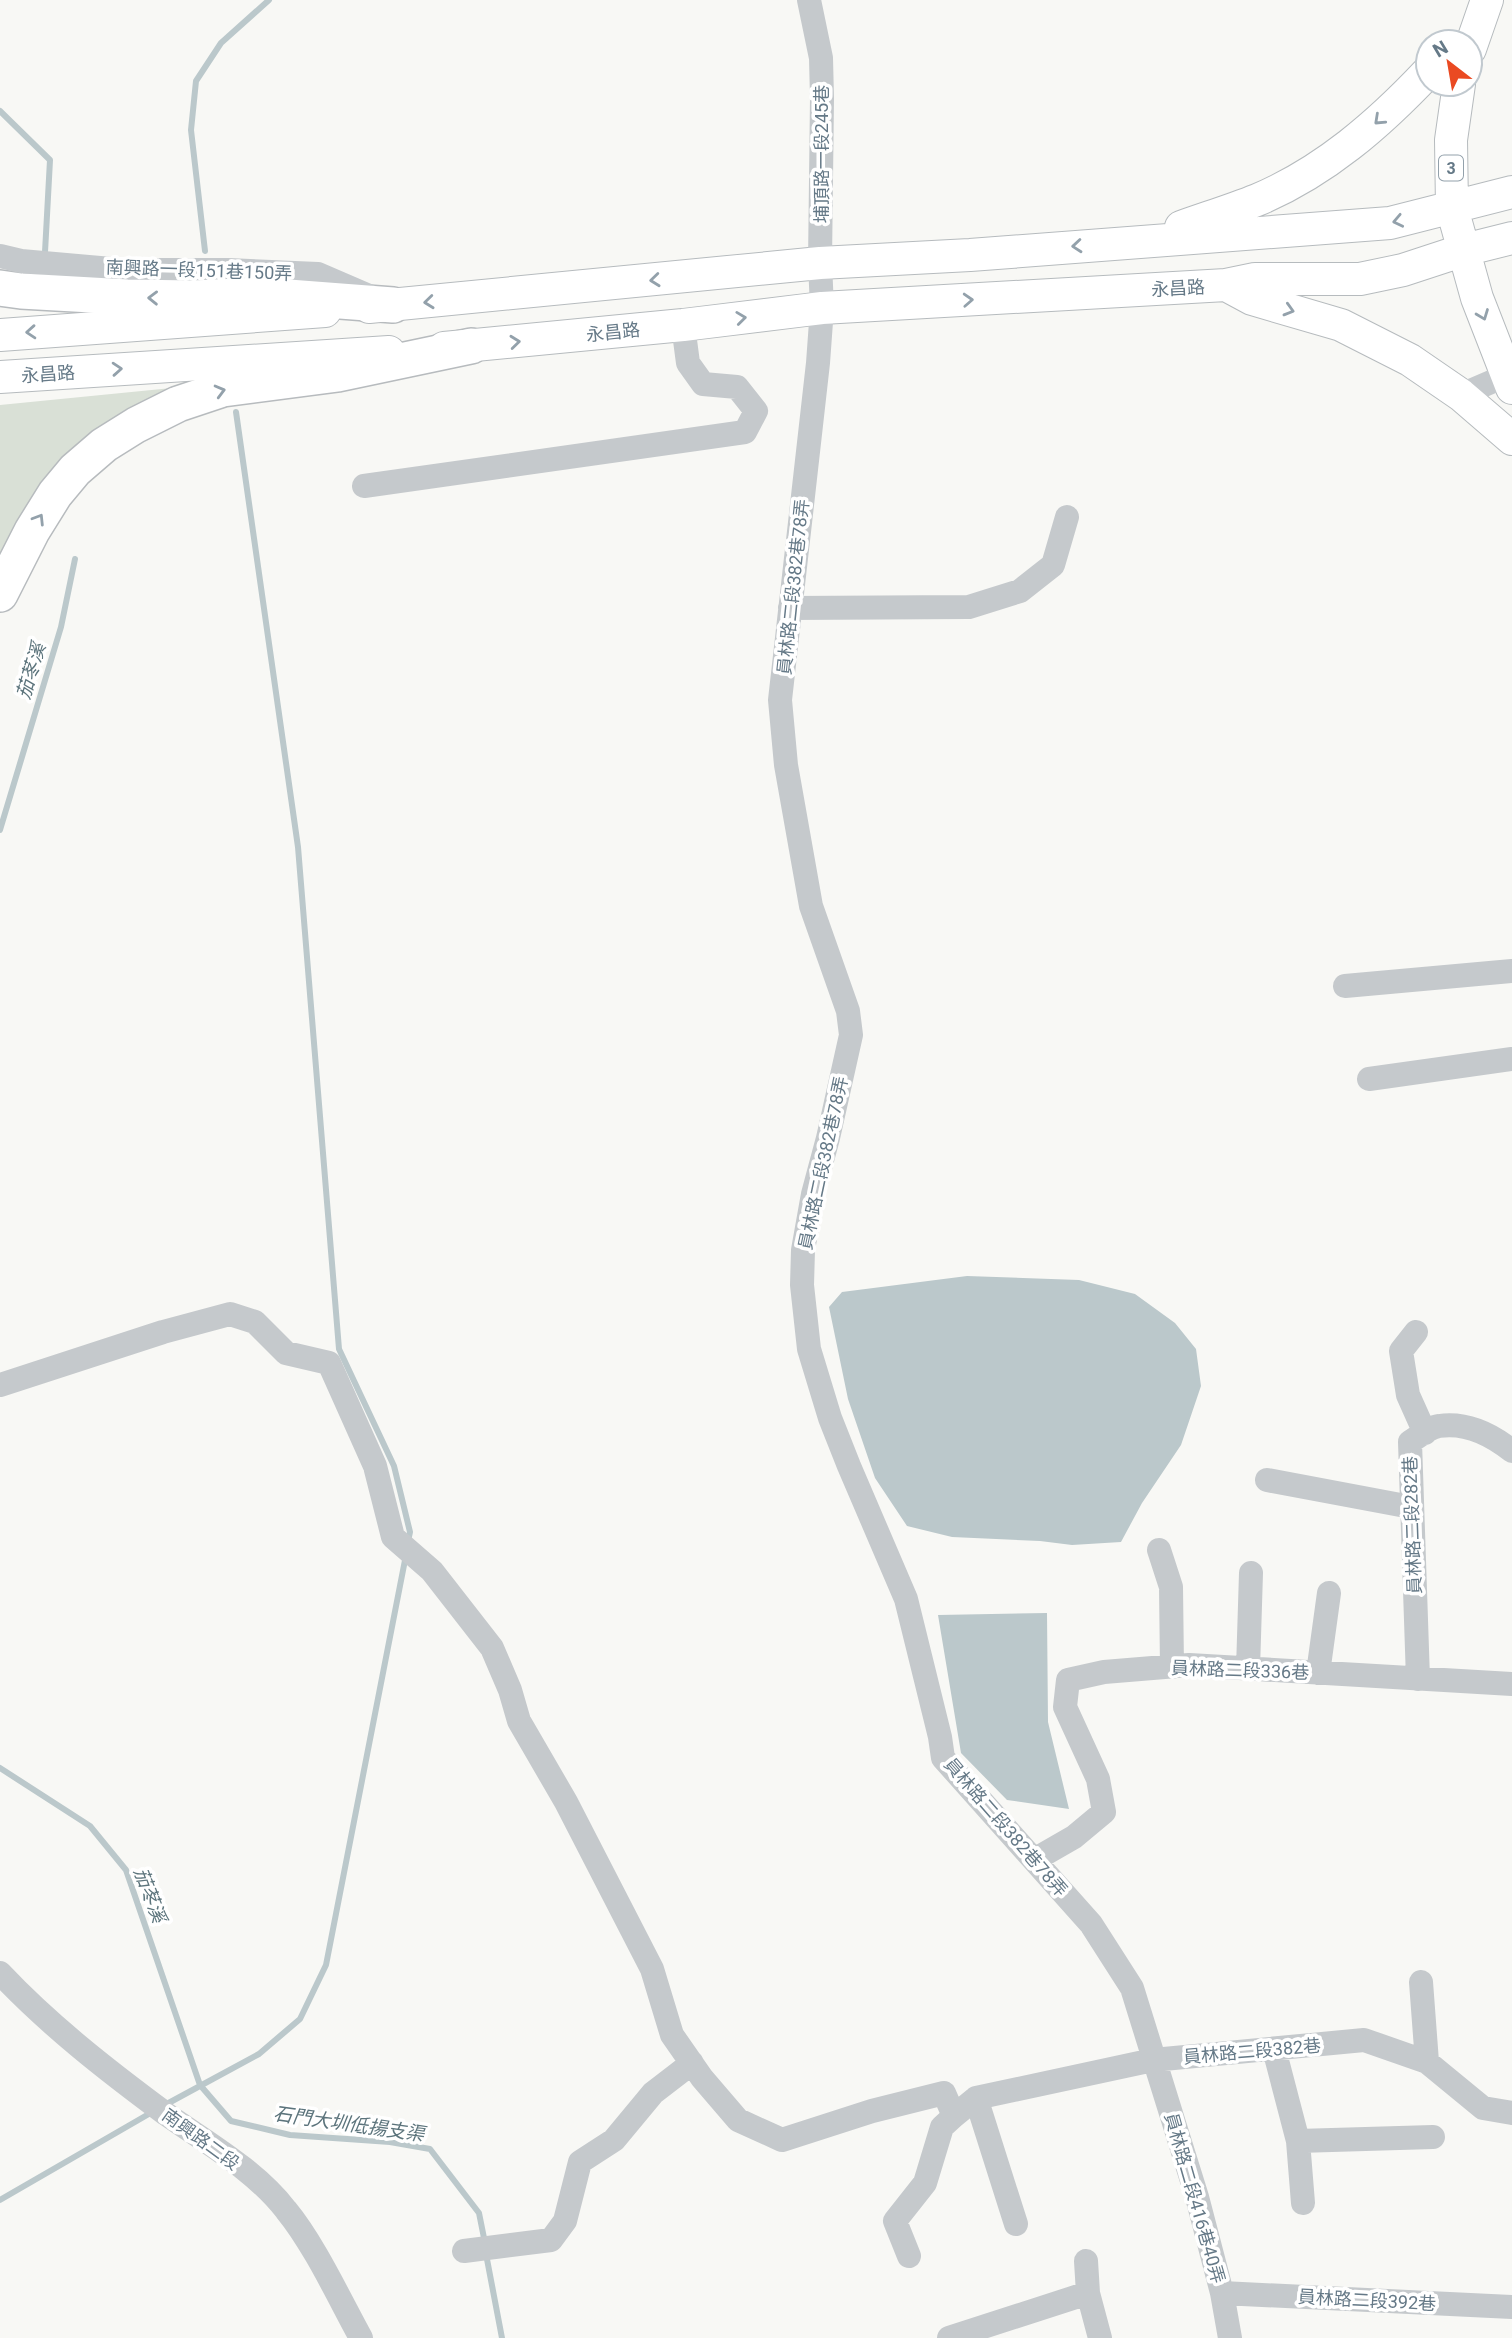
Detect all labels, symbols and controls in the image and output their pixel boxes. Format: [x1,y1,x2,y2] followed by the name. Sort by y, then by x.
[1414,28,1484,98] north arrow
[1429,36,1452,62] text: N
[811,85,832,223] street label: 埔頂路一段245巷
[1374,111,1387,124] one-way arrow
[1439,156,1463,180] road number: 3
[1392,212,1404,227] one-way arrow
[1071,238,1082,253] one-way arrow
[105,256,293,284] street label: 南興路一段151巷150弄
[649,272,661,287] one-way arrow
[1150,276,1206,300] street label: 永昌路
[148,290,159,305] one-way arrow
[963,293,974,308] one-way arrow
[423,294,434,309] one-way arrow
[1283,301,1295,316] one-way arrow
[1475,309,1489,321] one-way arrow
[735,311,747,326] one-way arrow
[585,319,641,345] street label: 永昌路
[26,324,37,339] one-way arrow
[510,335,521,350] one-way arrow
[20,362,76,386] street label: 永昌路
[112,362,123,377] one-way arrow
[214,385,226,399] one-way arrow
[773,498,813,676] street label: 員林路二段382巷78弄
[31,514,44,527] one-way arrow
[12,638,51,702] water label: 茄苳溪
[794,1074,852,1252] street label: 員林路二段382巷78弄
[1399,1455,1425,1595] street label: 員林路二段282巷
[1170,1657,1310,1683] street label: 員林路二段336巷
[940,1753,1072,1901] street label: 員林路二段382巷78弄
[129,1864,172,1929] water label: 茄苳溪
[1182,2035,1322,2067] street label: 員林路二段382巷
[272,2102,429,2146] water label: 石門大圳低揚支渠
[158,2104,244,2174] street label: 南興路二段
[1161,2110,1229,2286] street label: 員林路二段416巷40弄
[1297,2286,1437,2314] street label: 員林路二段392巷

